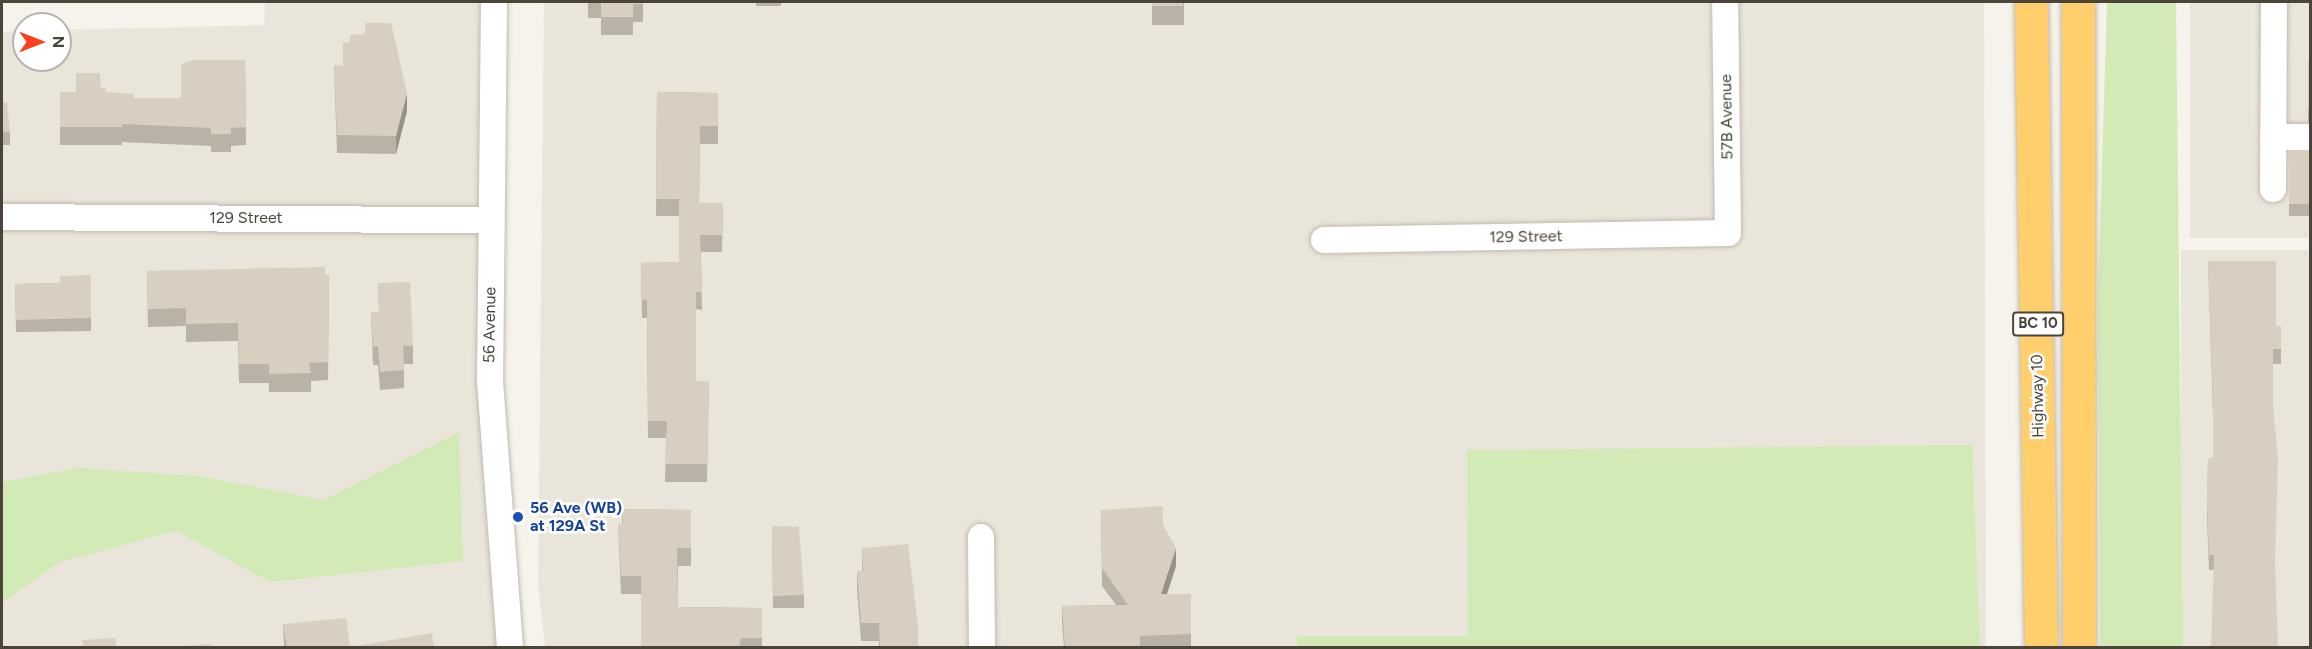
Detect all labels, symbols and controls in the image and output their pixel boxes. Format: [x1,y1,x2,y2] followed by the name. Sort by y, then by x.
[12,12,72,72] north arrow
[49,36,68,48] text: N
[1717,74,1737,160] street label: 57B Avenue
[209,208,283,228] street label: 129 Street
[1489,227,1563,247] street label: 129 Street
[480,287,500,363] street label: 56 Avenue
[2011,312,2065,336] road number: BC 10
[2028,354,2048,438] street label: Highway 10
[530,498,622,536] place label: 56 Ave (WB) at 129A St
[511,510,525,524] marker: 56 Ave (WB) at 129A St

